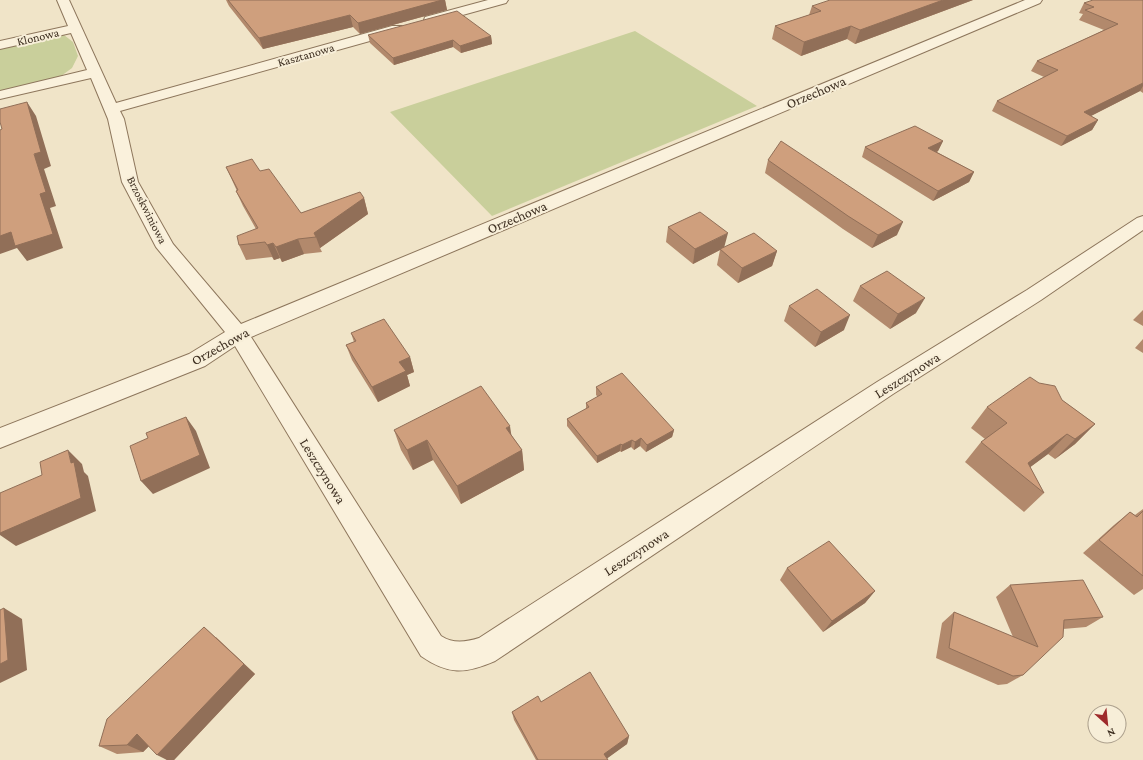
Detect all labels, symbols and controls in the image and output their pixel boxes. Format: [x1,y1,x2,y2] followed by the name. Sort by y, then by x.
[16,25,61,49] street label: Klonowa
[276,40,336,70] street label: Kasztanowa
[784,72,849,112] street label: Orzechowa
[124,174,170,246] street label: Brzoskwiniowa
[485,197,550,237] street label: Orzechowa
[188,323,252,368] street label: Orzechowa
[871,348,943,401] street label: Leszczynowa
[297,435,350,507] street label: Leszczynowa
[601,525,672,579] street label: Leszczynowa
[1087,704,1127,744] north arrow
[1105,726,1118,740] text: N

